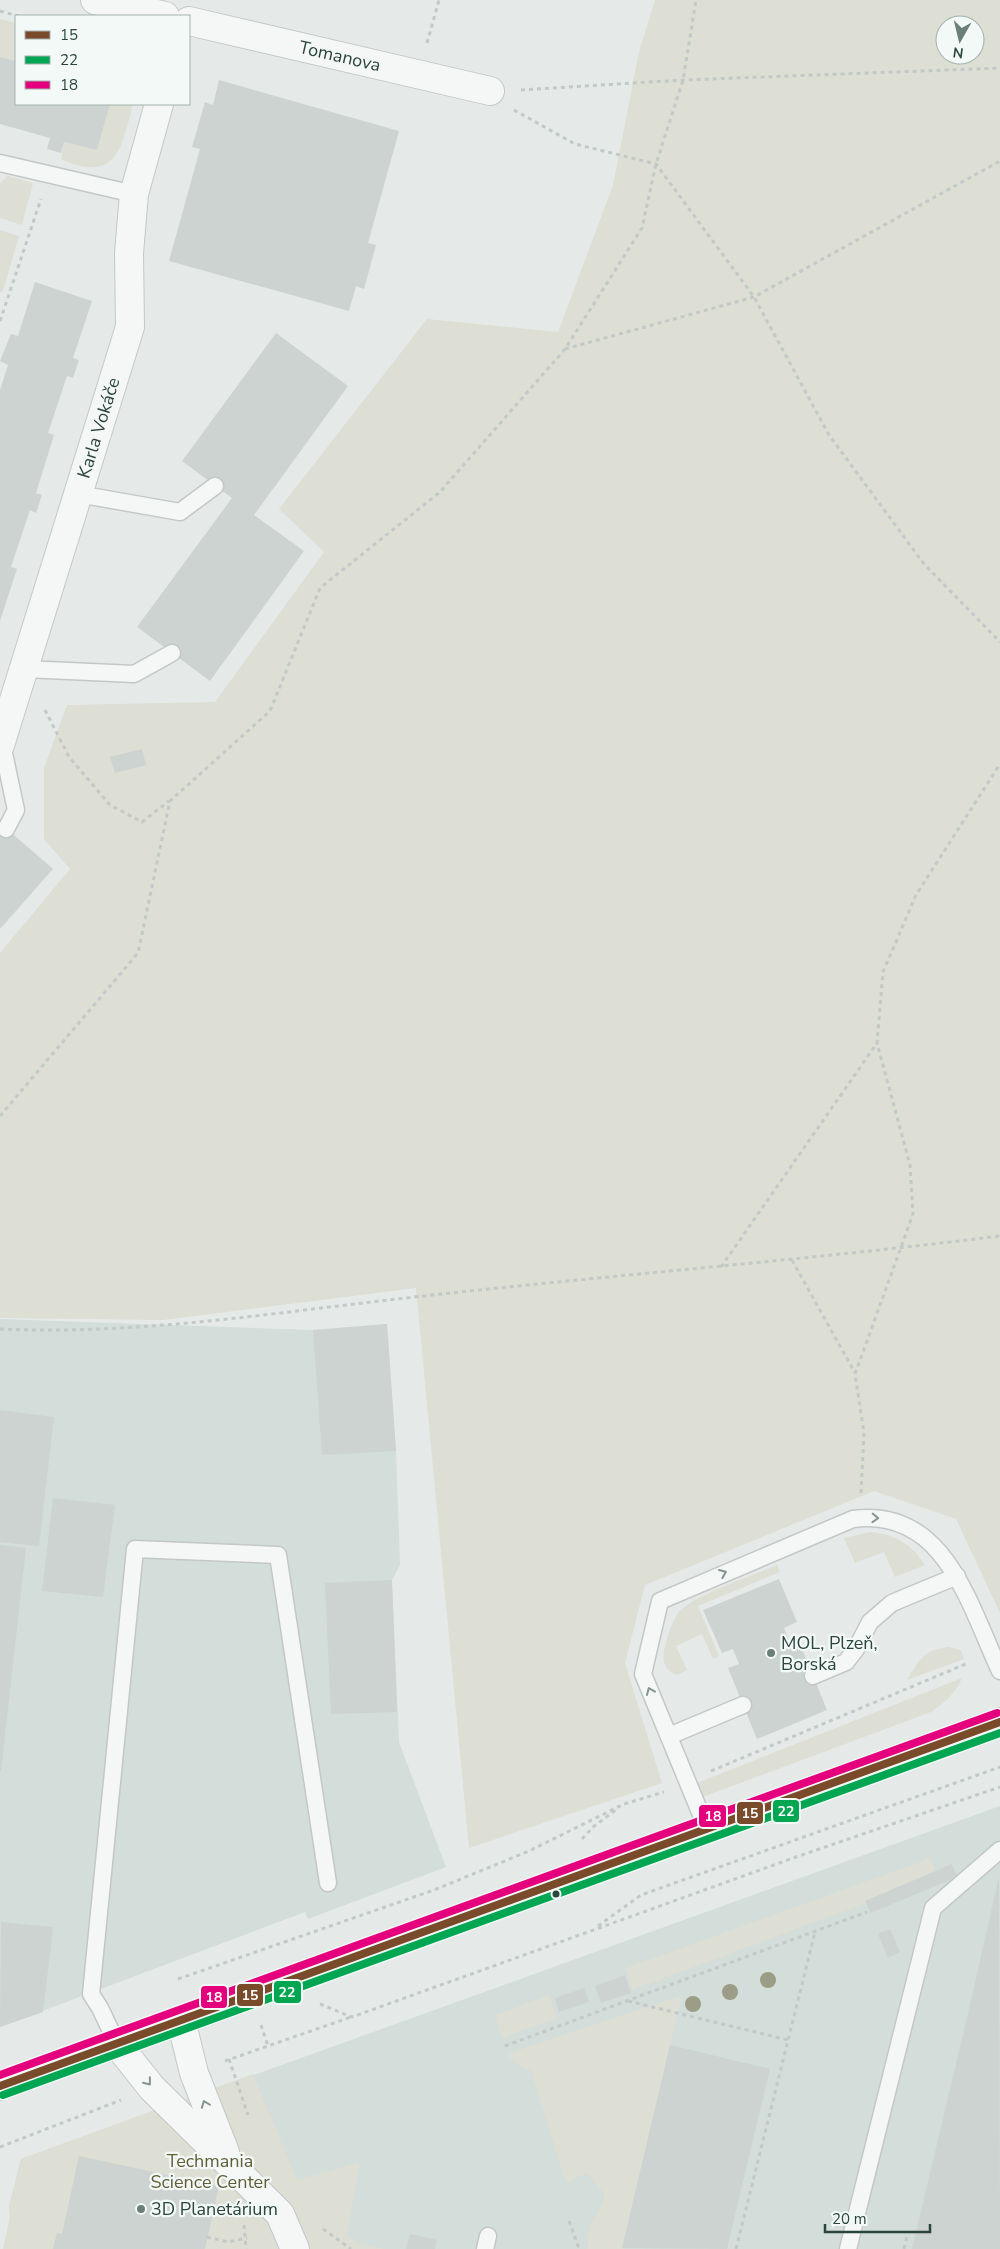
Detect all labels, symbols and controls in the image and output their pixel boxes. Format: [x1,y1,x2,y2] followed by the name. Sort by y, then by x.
[15,15,190,105] legend
[935,15,985,65] north arrow
[60,25,78,45] text: 15
[297,35,383,77] street label: Tomanova
[952,42,965,63] text: N
[60,50,78,70] text: 22
[60,75,78,95] text: 18
[72,375,126,481] street label: Karla Vokáče
[871,1512,879,1523] one-way arrow
[719,1569,727,1579] one-way arrow
[781,1631,878,1676] place label: MOL, Plzeň, Borská
[765,1647,777,1659] marker: MOL, Plzeň, Borská
[646,1687,656,1695] one-way arrow
[772,1799,800,1823] line badge: 22
[736,1801,764,1825] line badge: 15
[778,1802,794,1821] text: 22
[698,1804,727,1828] line badge: 18
[742,1804,758,1823] text: 15
[705,1807,721,1826] text: 18
[551,1889,561,1899] unlabelled marker
[273,1980,302,2004] line badge: 22
[236,1983,264,2007] line badge: 15
[279,1983,295,2002] text: 22
[200,1985,228,2009] line badge: 18
[242,1986,258,2005] text: 15
[206,1988,222,2007] text: 18
[142,2076,150,2085] one-way arrow
[201,2100,211,2109] one-way arrow
[150,2149,270,2194] park label: Techmania Science Center
[151,2197,278,2221] place label: 3D Planetárium
[825,2202,930,2234] scale bar
[135,2203,147,2215] marker: 3D Planetárium
[832,2209,867,2229] text: 20 m

